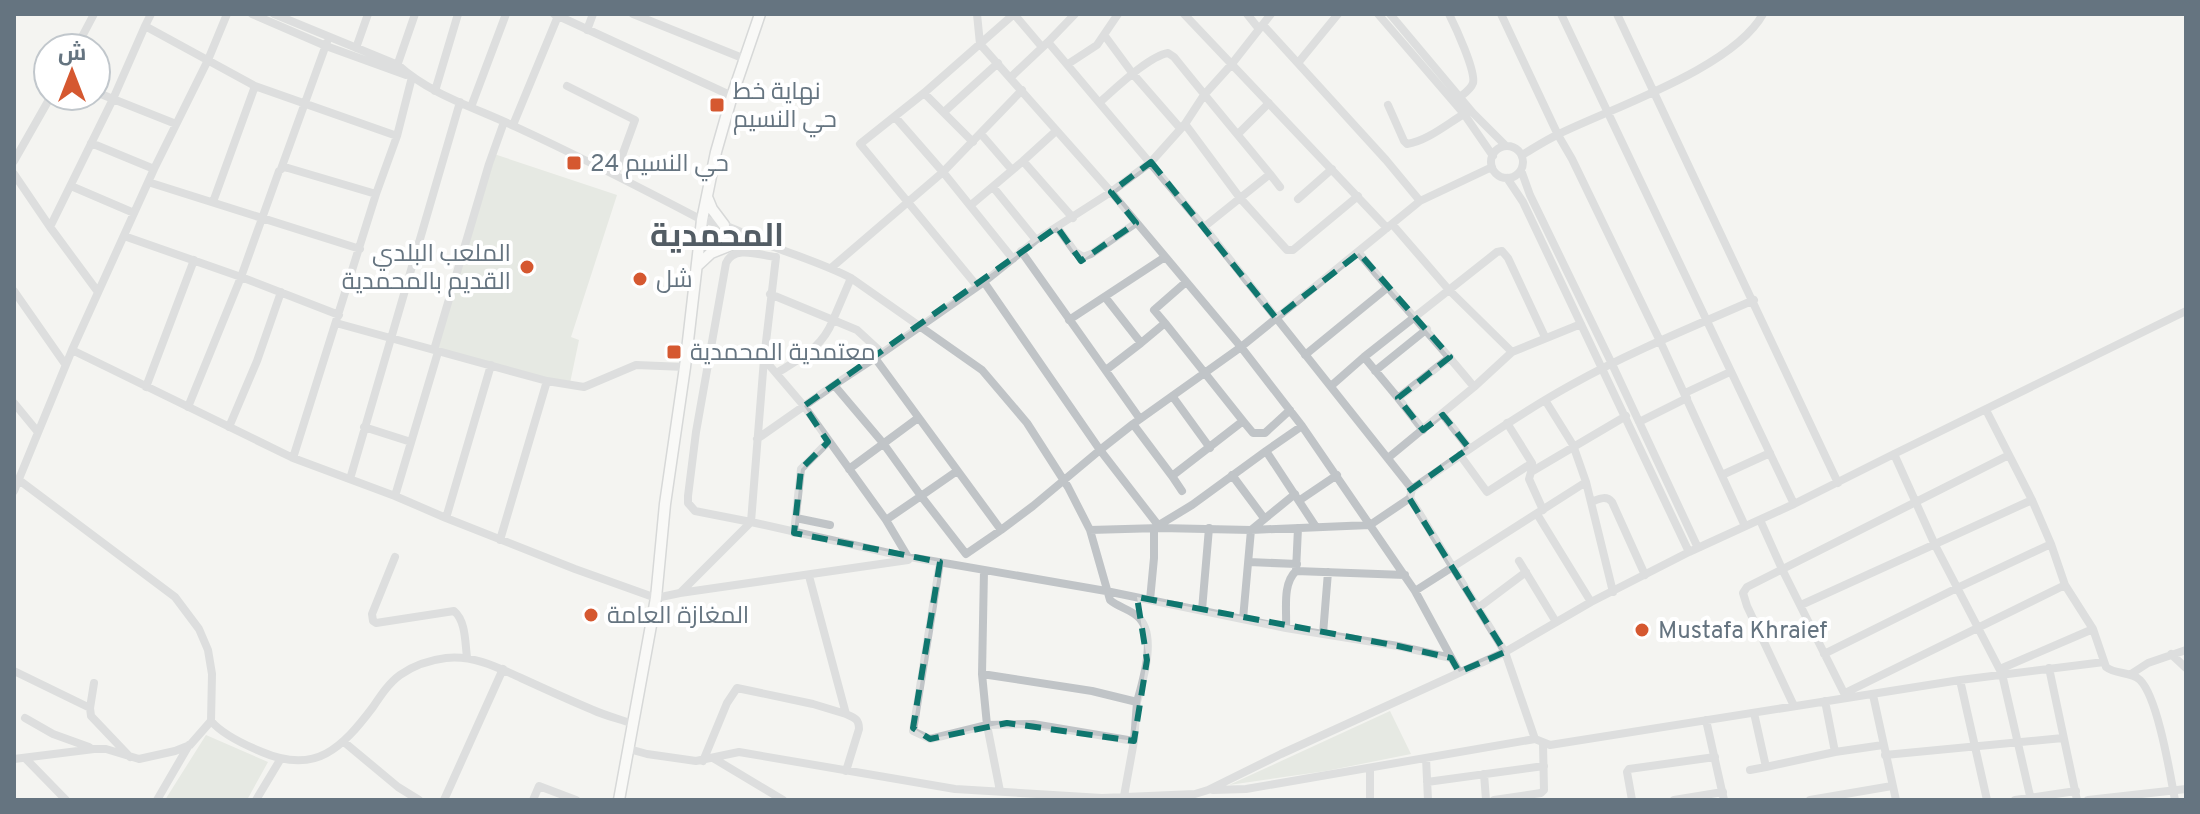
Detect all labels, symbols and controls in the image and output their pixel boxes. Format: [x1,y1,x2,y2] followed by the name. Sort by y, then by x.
[32,32,112,112] north arrow
[58,41,86,68] text: ش
[733,78,837,138] place label: نهاية خط حي النسيم
[708,96,726,114] marker: نهاية خط حي النسيم
[590,150,729,182] place label: حي النسيم 24
[565,154,583,172] marker: حي النسيم 24
[650,218,784,258] district label: المحمدية
[342,240,511,298] place label: الملعب البلدي القديم بالمحمدية
[518,258,536,276] marker: الملعب البلدي القديم بالمحمدية
[656,266,693,296] place label: شل
[631,270,649,288] marker: شل
[690,339,876,369] place label: معتمدية المحمدية
[665,343,683,361] marker: معتمدية المحمدية
[607,602,749,632] place label: المغازة العامة
[582,606,600,624] marker: المغازة العامة
[1658,617,1827,647] place label: Mustafa Khraief
[1633,621,1651,639] marker: Mustafa Khraief

